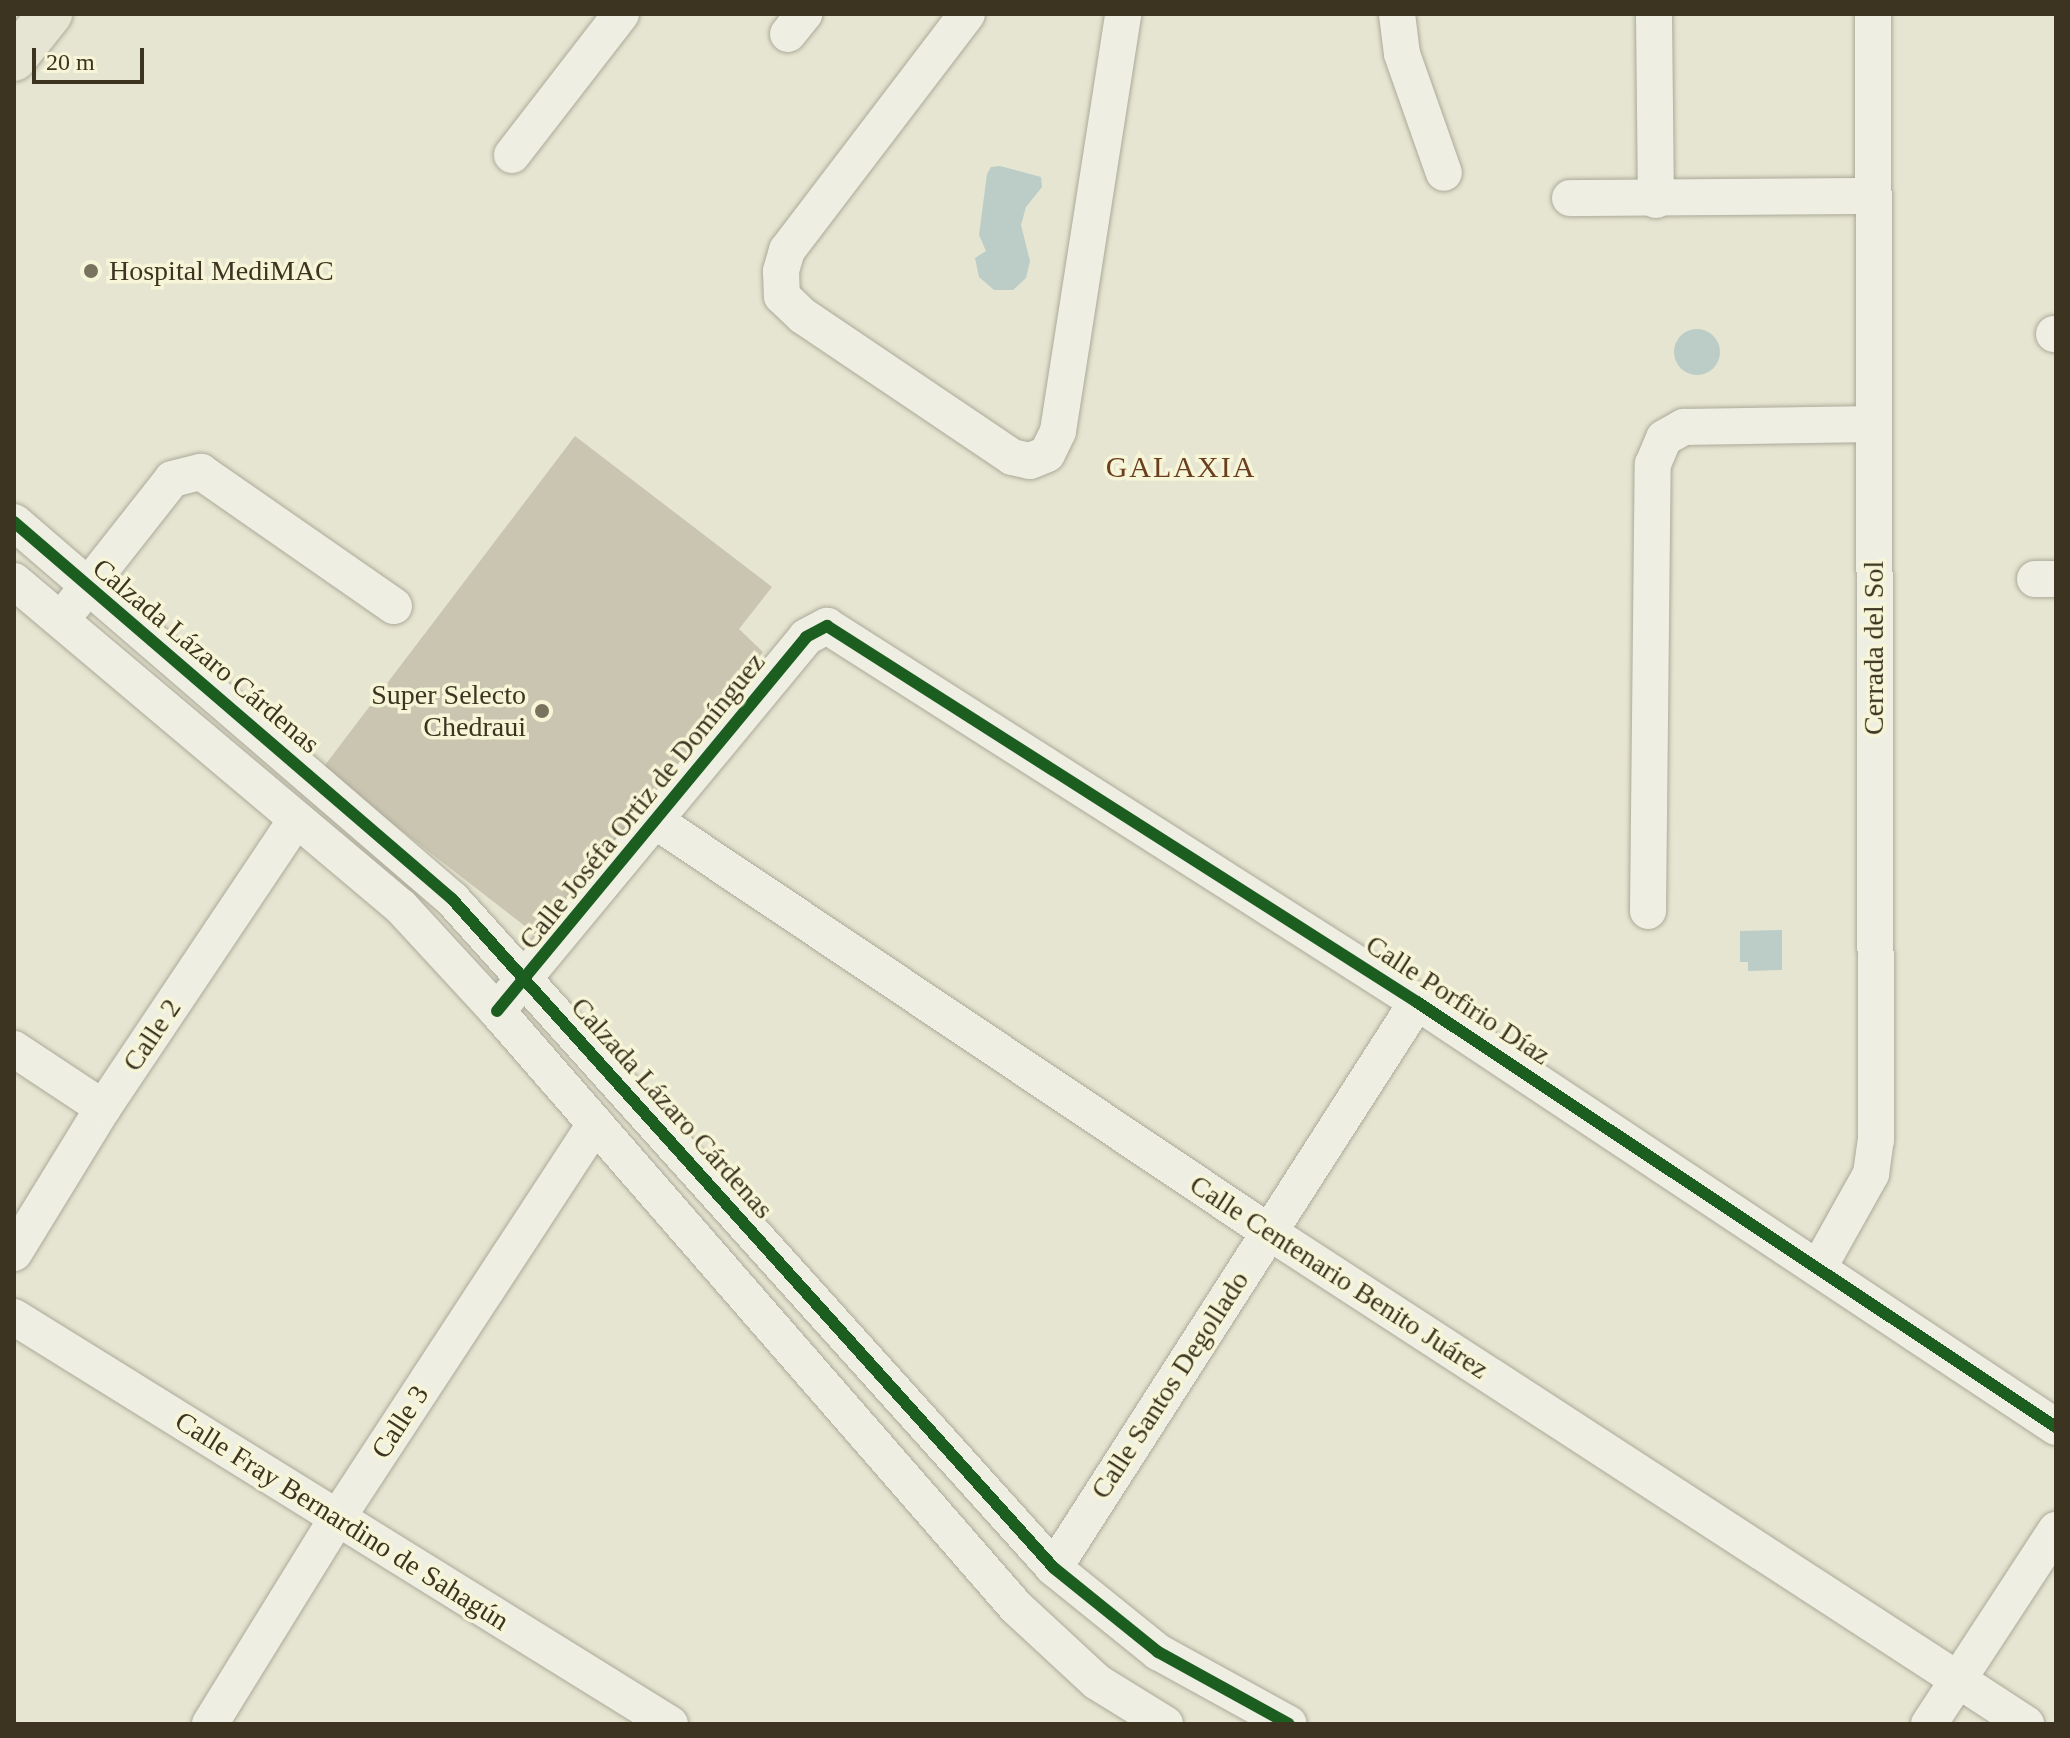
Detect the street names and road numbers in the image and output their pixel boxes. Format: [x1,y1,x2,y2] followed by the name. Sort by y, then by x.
[86,551,326,761] street label: Calzada Lázaro Cárdenas
[1857,561,1891,735] street label: Cerrada del Sol
[512,646,772,956] street label: Calle Joséfa Ortiz de Domínguez
[1360,928,1556,1072] street label: Calle Porfirio Díaz
[564,990,780,1226] street label: Calzada Lázaro Cárdenas
[116,992,188,1078] street label: Calle 2
[1183,1168,1495,1386] street label: Calle Centenario Benito Juárez
[1084,1265,1256,1505] street label: Calle Santos Degollado
[364,1379,436,1465] street label: Calle 3
[169,1404,515,1638] street label: Calle Fray Bernardino de Sahagún

